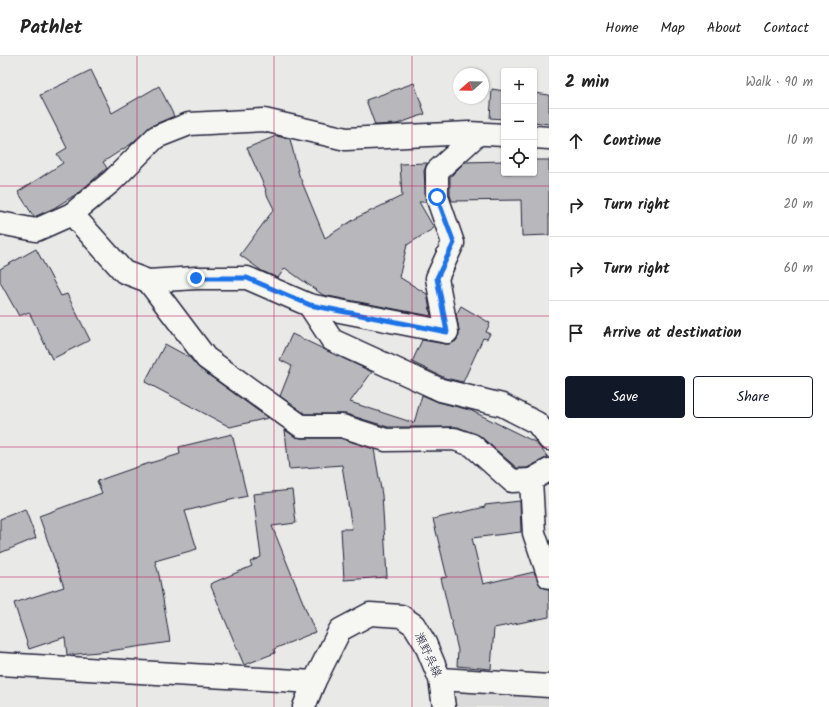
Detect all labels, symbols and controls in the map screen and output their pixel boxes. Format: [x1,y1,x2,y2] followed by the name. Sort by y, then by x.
[20,13,82,43] text: Pathlet
[605,17,639,39] text: Home
[661,17,685,39] text: Map
[707,17,741,39] text: About
[763,17,809,39] text: Contact
[453,68,489,104] north arrow
[501,68,537,176] map controls
[501,68,537,104] button: +
[565,69,609,96] text: 2 min
[746,72,813,93] text: Walk · 90 m
[501,104,537,140] button: −
[603,129,661,153] text: Continue
[565,130,587,152] icon: ahead
[787,130,813,151] text: 10 m
[501,140,537,176] button: locate
[428,188,446,206] route start
[603,193,670,217] text: Turn right
[565,194,587,216] icon: right
[783,194,813,215] text: 20 m
[603,257,670,281] text: Turn right
[565,258,587,280] icon: right
[784,258,813,279] text: 60 m
[187,269,205,287] route end
[603,321,742,345] text: Arrive at destination
[565,322,587,344] icon: arrive
[565,376,685,418] button: Save
[693,376,813,418] button: Share
[409,629,447,681] street label: 瀬野呉線

